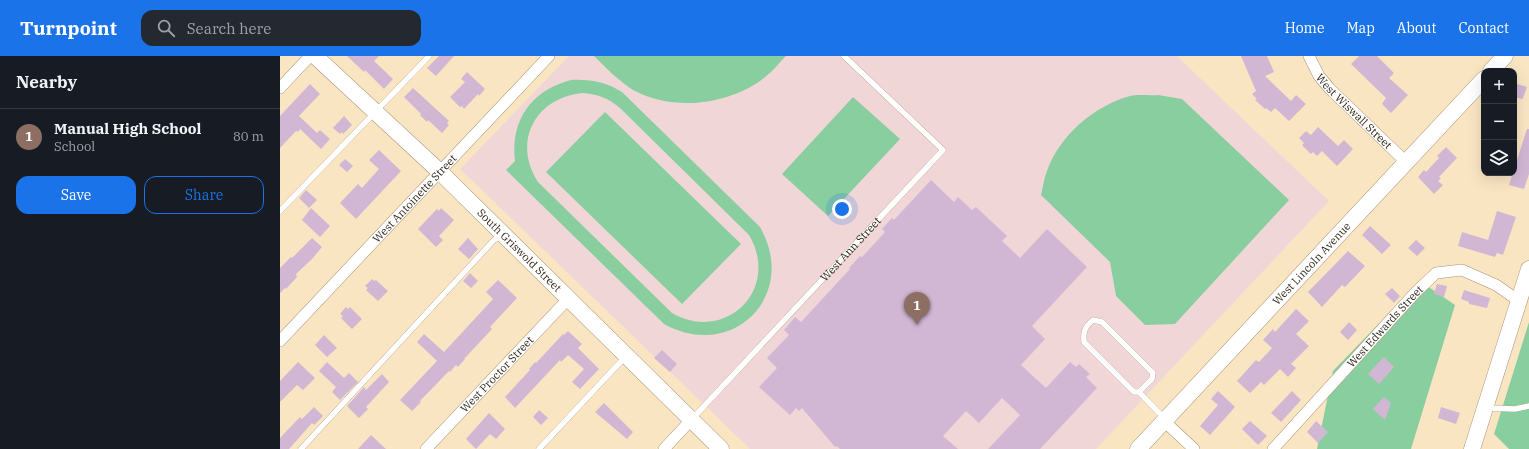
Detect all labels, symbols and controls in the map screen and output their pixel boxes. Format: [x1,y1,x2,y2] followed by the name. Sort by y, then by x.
[141,10,421,46] search box
[20,16,117,40] text: Turnpoint
[155,17,177,39] icon: search
[187,19,271,38] text: Search here
[1285,19,1324,37] text: Home
[1346,19,1375,37] text: Map
[1397,19,1436,37] text: About
[1458,19,1509,37] text: Contact
[1481,68,1517,176] map controls
[1481,68,1517,104] button: +
[16,71,77,93] text: Nearby
[1313,71,1395,152] street label: West Wiswall Street
[1481,104,1517,140] button: −
[54,119,201,138] text: Manual High School
[25,128,33,145] text: 1
[233,128,264,145] text: 80 m
[54,138,95,155] text: School
[1481,140,1517,176] button: layers
[370,151,460,245] street label: West Antoinette Street
[16,176,136,214] button: Save
[144,176,264,214] button: Share
[832,199,852,219] your location
[474,206,564,295] street label: South Griswold Street
[817,214,884,284] street label: West Ann Street
[1269,219,1354,308] street label: West Lincoln Avenue
[1344,282,1426,370] street label: West Edwards Street
[904,292,930,325] pin: 1
[457,333,536,415] street label: West Proctor Street

